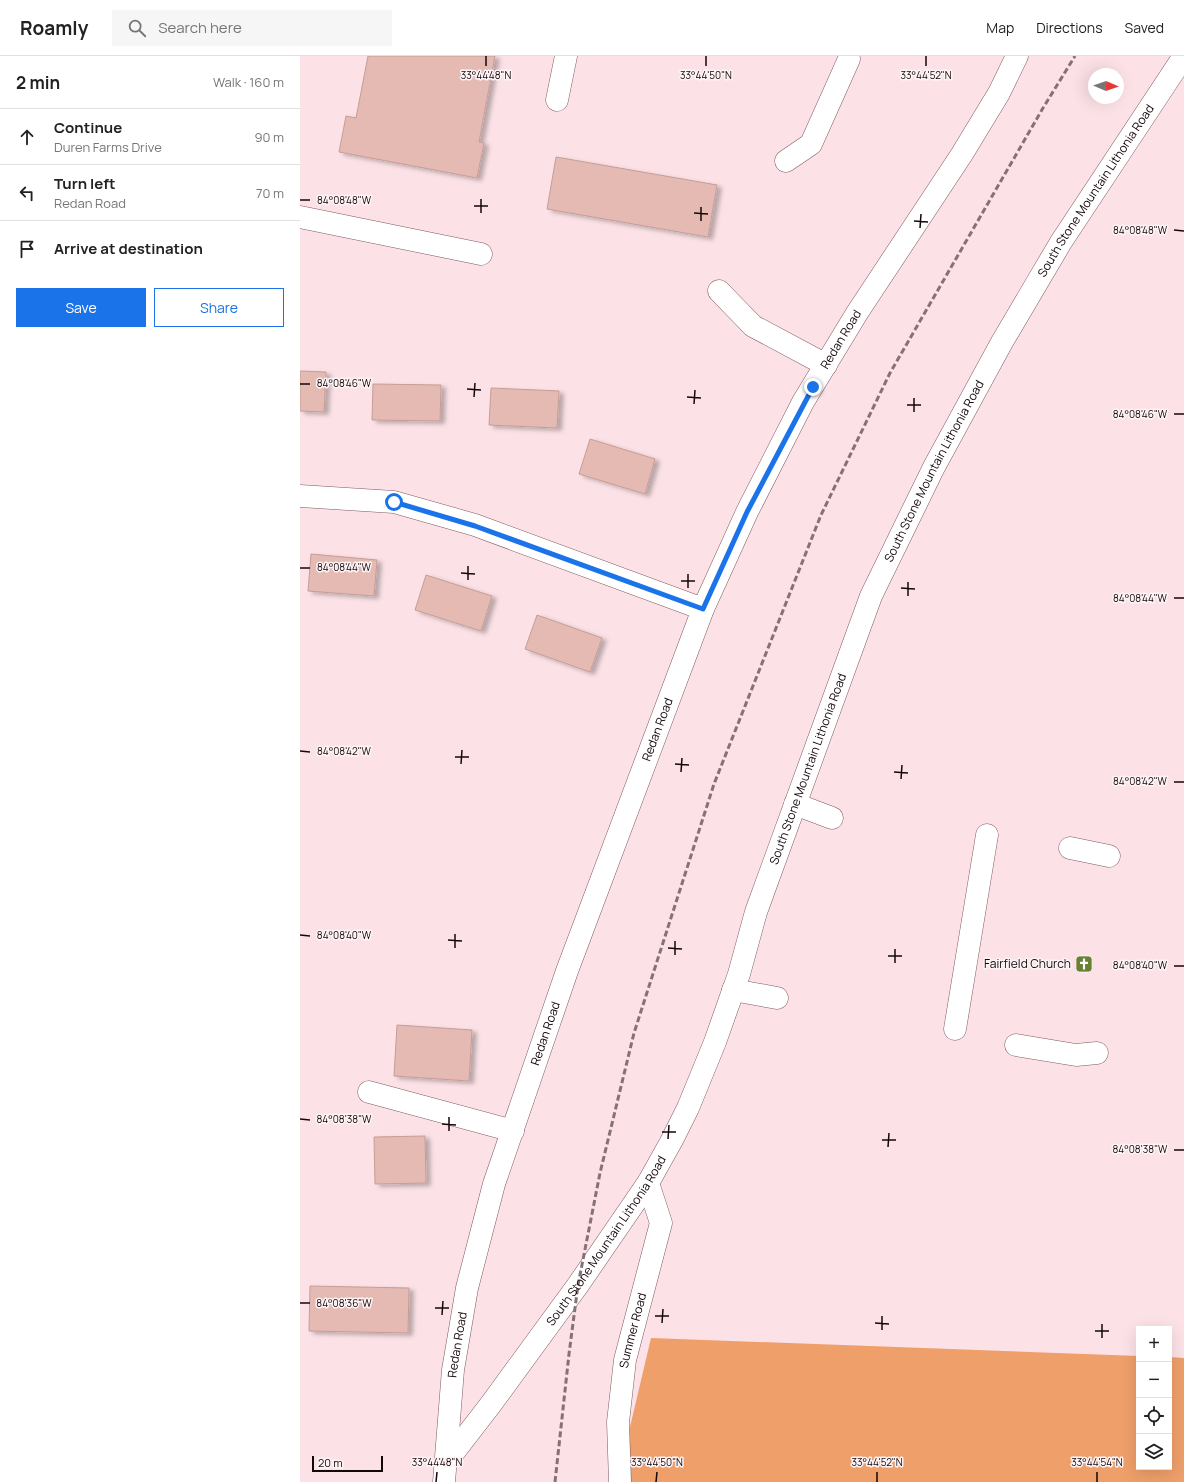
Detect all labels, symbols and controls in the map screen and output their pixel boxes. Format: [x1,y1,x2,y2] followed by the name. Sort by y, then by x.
[112,10,392,46] search box
[20,15,88,41] text: Roamly
[126,17,148,39] icon: search
[158,17,242,38] text: Search here
[986,18,1014,37] text: Map
[1036,18,1103,37] text: Directions
[1125,18,1164,37] text: Saved
[461,68,511,82] text: 33°44'48"N
[680,68,732,82] text: 33°44'50"N
[900,68,952,82] text: 33°44'52"N
[1088,68,1124,104] north arrow
[16,71,60,94] text: 2 min
[213,73,284,91] text: Walk · 160 m
[1033,101,1158,280] street label: South Stone Mountain Lithonia Road
[54,117,122,138] text: Continue
[16,126,38,148] icon: ahead
[254,128,284,146] text: 90 m
[54,138,162,156] text: Duren Farms Drive
[54,173,116,194] text: Turn left
[16,182,38,204] icon: left
[256,184,284,202] text: 70 m
[317,193,372,207] text: 84°08'48"W
[54,194,126,212] text: Redan Road
[1113,223,1168,237] text: 84°08'48"W
[16,238,38,260] icon: arrive
[54,238,203,259] text: Arrive at destination
[16,288,146,327] button: Save
[154,288,284,327] button: Share
[816,306,865,372] street label: Redan Road
[317,376,372,390] text: 84°08'46"W
[880,377,988,565] street label: South Stone Mountain Lithonia Road
[804,378,822,396] route end
[1113,407,1168,421] text: 84°08'46"W
[385,493,403,511] route start
[317,560,372,574] text: 84°08'44"W
[1113,591,1168,605] text: 84°08'44"W
[765,671,850,867] street label: South Stone Mountain Lithonia Road
[638,695,677,764] street label: Redan Road
[317,744,372,758] text: 84°08'42"W
[1113,774,1168,788] text: 84°08'42"W
[317,928,372,942] text: 84°08'40"W
[1074,954,1094,974] church icon: Fairfield Church
[984,955,1071,972] place label: Fairfield Church
[1113,958,1168,972] text: 84°08'40"W
[526,999,564,1068] street label: Redan Road
[317,1112,372,1126] text: 84°08'38"W
[1113,1142,1168,1156] text: 84°08'38"W
[542,1152,670,1329] street label: South Stone Mountain Lithonia Road
[615,1291,650,1369] street label: Summer Road
[316,1296,372,1310] text: 84°08'36"W
[443,1310,471,1378] street label: Redan Road
[1136,1326,1172,1470] map controls
[1136,1326,1172,1362] button: +
[1136,1362,1172,1398] button: −
[1136,1398,1172,1434] button: locate
[1136,1434,1172,1470] button: layers
[312,1454,383,1473] scale bar
[318,1455,343,1470] text: 20 m
[412,1455,462,1469] text: 33°44'48"N
[631,1455,683,1469] text: 33°44'50"N
[851,1455,903,1469] text: 33°44'52"N
[1071,1455,1123,1469] text: 33°44'54"N

